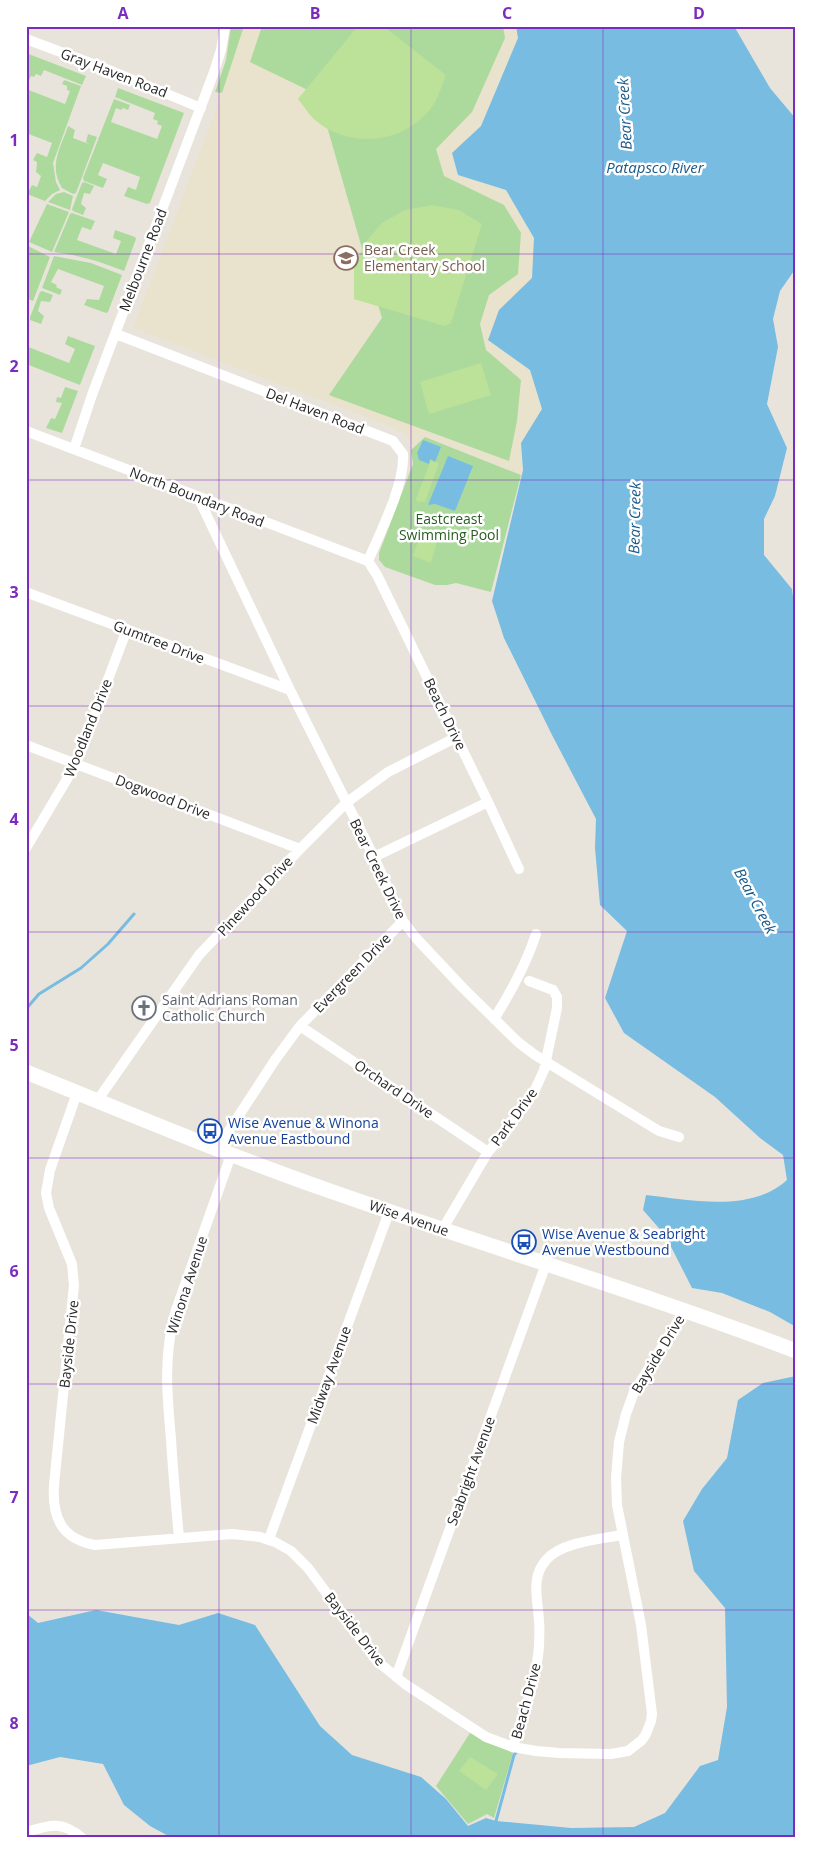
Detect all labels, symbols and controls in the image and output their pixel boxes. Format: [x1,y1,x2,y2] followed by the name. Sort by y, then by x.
[117,2,129,24] text: A
[310,2,320,24] text: B
[502,2,512,24] text: C
[693,2,705,24] text: D
[58,43,170,102] street label: Gray Haven Road
[612,77,636,150] water label: Bear Creek
[9,129,19,151] text: 1
[606,157,705,177] water label: Patapsco River
[114,206,171,314] street label: Melbourne Road
[364,240,485,275] place label: Bear Creek Elementary School
[333,245,359,271] school or university icon: Bear Creek Elementary School
[9,355,19,377] text: 2
[263,383,367,438] street label: Del Haven Road
[127,462,267,531] street label: North Boundary Road
[623,481,645,554] water label: Bear Creek
[399,509,499,544] park label: Eastcreast Swimming Pool
[9,581,19,603] text: 3
[111,615,208,668] street label: Gumtree Drive
[420,675,471,753] street label: Beach Drive
[59,676,116,780] street label: Woodland Drive
[113,770,214,823] street label: Dogwood Drive
[9,808,19,830] text: 4
[346,815,411,922] street label: Bear Creek Drive
[213,852,297,940] street label: Pinewood Drive
[730,864,782,938] water label: Bear Creek
[309,929,395,1017] street label: Evergreen Drive
[162,990,298,1025] place label: Saint Adrians Roman Catholic Church
[131,995,157,1021] church icon: Saint Adrians Roman Catholic Church
[9,1034,19,1056] text: 5
[351,1055,438,1122] street label: Orchard Drive
[486,1084,541,1149] street label: Park Drive
[228,1113,379,1148] place label: Wise Avenue & Winona Avenue Eastbound
[197,1118,223,1144] bus stop icon: Wise Avenue & Winona Avenue Eastbound
[367,1195,452,1240] street label: Wise Avenue
[542,1224,705,1259] place label: Wise Avenue & Seabright Avenue Westbound
[511,1229,537,1255] bus stop icon: Wise Avenue & Seabright Avenue Westbound
[162,1233,211,1336] street label: Winona Avenue
[9,1260,19,1282] text: 6
[54,1299,83,1389] street label: Bayside Drive
[627,1311,689,1397] street label: Bayside Drive
[302,1323,355,1426] street label: Midway Avenue
[442,1414,499,1528] street label: Seabright Avenue
[9,1486,19,1508] text: 7
[321,1588,390,1669] street label: Bayside Drive
[506,1661,545,1741] street label: Beach Drive
[9,1712,19,1734] text: 8

